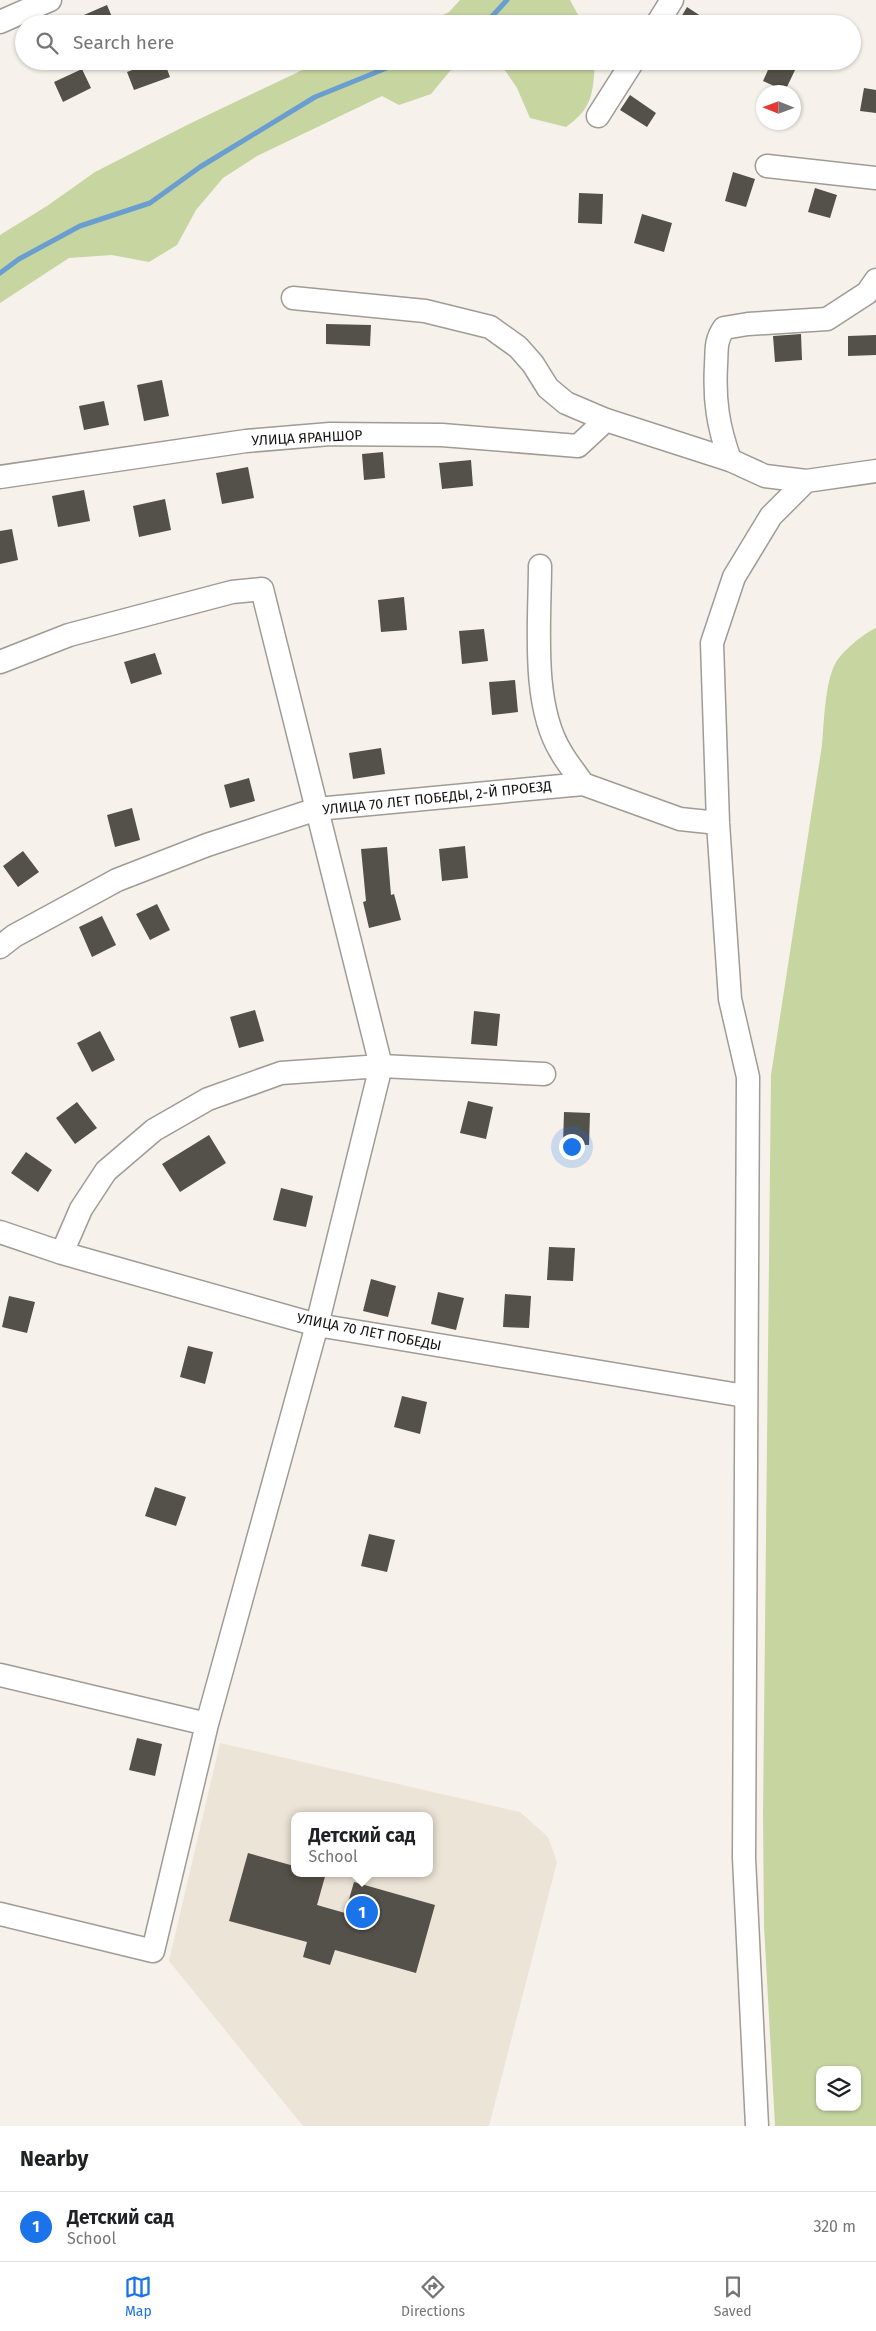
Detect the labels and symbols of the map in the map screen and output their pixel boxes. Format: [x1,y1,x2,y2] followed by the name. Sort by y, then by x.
[756,85,801,130] north arrow
[251,427,363,449] street label: УЛИЦА ЯРАНШОР
[322,778,552,818] street label: УЛИЦА 70 ЛЕТ ПОБЕДЫ, 2-Й ПРОЕЗД
[559,1134,585,1160] your location
[295,1310,443,1354] street label: УЛИЦА 70 ЛЕТ ПОБЕДЫ
[346,1893,378,1931] pin: 1

